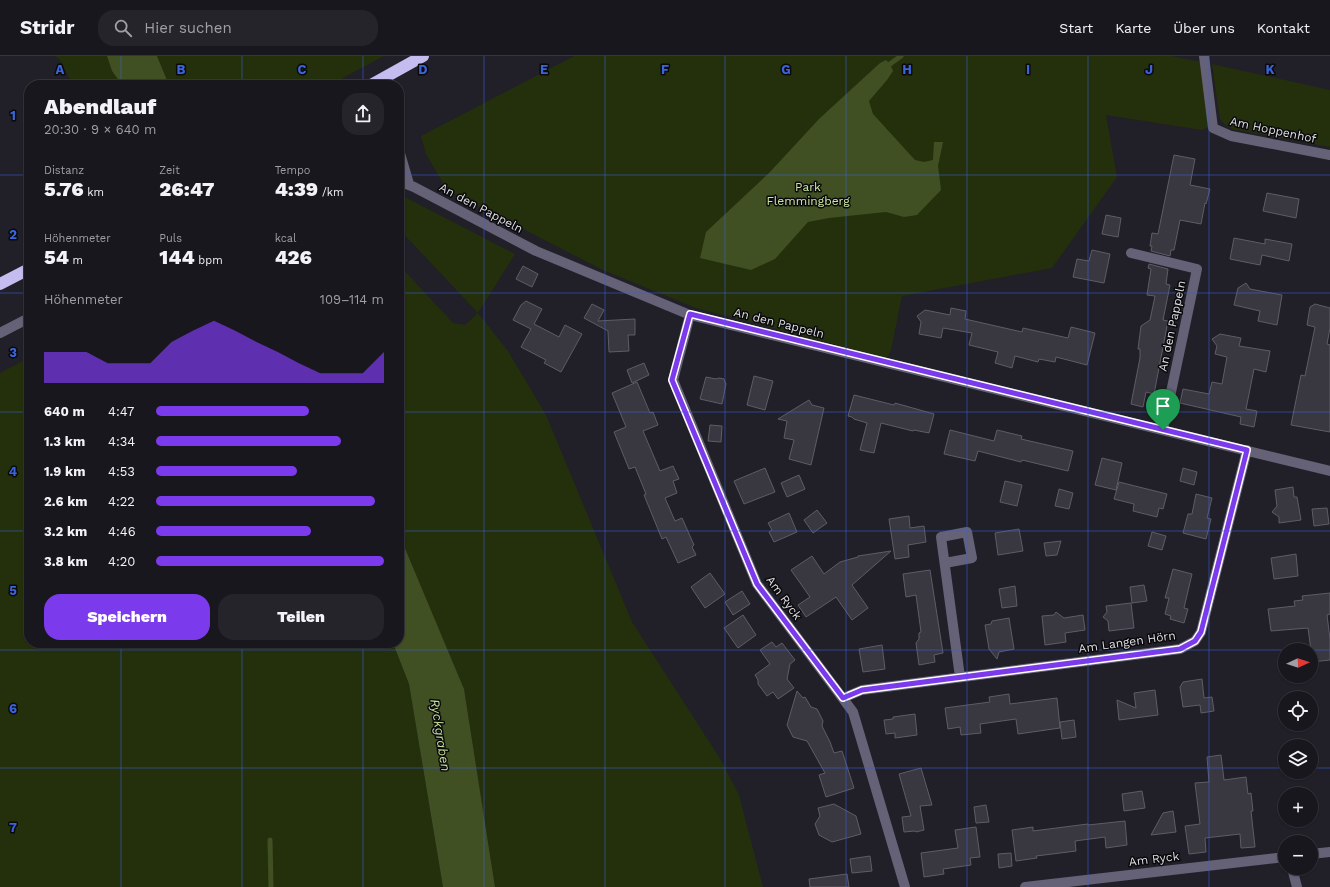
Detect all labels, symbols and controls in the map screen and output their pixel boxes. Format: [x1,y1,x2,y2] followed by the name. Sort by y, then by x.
[98,10,378,46] search box
[20,16,74,39] text: Stridr
[112,17,134,39] icon: search
[144,19,232,37] text: Hier suchen
[1059,20,1093,36] text: Start
[1115,20,1151,36] text: Karte
[1173,20,1235,36] text: Über uns
[1257,20,1310,36] text: Kontakt
[56,62,65,77] text: A
[177,62,186,77] text: B
[298,62,307,77] text: C
[418,62,428,77] text: D
[540,62,548,77] text: E
[661,62,669,77] text: F
[781,62,791,77] text: G
[902,62,912,77] text: H
[1026,62,1030,77] text: I
[1145,62,1153,77] text: J
[1265,62,1275,77] text: K
[342,93,384,135] button: share
[44,94,156,119] text: Abendlauf
[10,108,16,123] text: 1
[1229,114,1318,146] street label: Am Hoppenhof
[44,122,156,137] text: 20:30 · 9 × 640 m
[44,164,84,177] text: Distanz
[159,164,180,177] text: Zeit
[275,164,310,177] text: Tempo
[44,177,84,201] text: 5.76
[159,177,215,201] text: 26:47
[275,177,318,201] text: 4:39
[437,180,525,236] street label: An den Pappeln
[766,180,850,208] park label: Park Flemmingberg
[84,186,104,199] text: km
[318,186,343,199] text: /km
[9,227,17,242] text: 2
[44,232,111,245] text: Höhenmeter
[159,232,182,245] text: Puls
[275,232,296,245] text: kcal
[44,245,69,269] text: 54
[159,245,195,269] text: 144
[275,245,312,269] text: 426
[69,254,83,267] text: m
[195,254,223,267] text: bpm
[1156,279,1188,373] street label: An den Pappeln
[44,292,123,307] text: Höhenmeter
[320,292,384,307] text: 109–114 m
[732,305,826,341] street label: An den Pappeln
[9,345,17,360] text: 3
[1146,389,1180,430] pin
[1152,395,1174,417] icon: arrive
[44,404,85,419] text: 640 m
[108,404,134,419] text: 4:47
[44,434,85,449] text: 1.3 km
[108,434,135,449] text: 4:34
[9,464,18,479] text: 4
[44,464,85,479] text: 1.9 km
[108,464,135,479] text: 4:53
[44,494,88,509] text: 2.6 km
[108,494,135,509] text: 4:22
[44,524,87,539] text: 3.2 km
[108,524,136,539] text: 4:46
[44,554,88,569] text: 3.8 km
[108,554,135,569] text: 4:20
[763,573,805,623] street label: Am Ryck
[9,583,17,598] text: 5
[44,594,210,640] button: Speichern
[218,594,384,640] button: Teilen
[1078,628,1176,656] street label: Am Langen Hörn
[1278,643,1318,683] north arrow
[1278,643,1318,875] map controls
[1278,691,1318,731] button: locate
[427,698,454,772] water label: Ryckgraben
[9,701,17,716] text: 6
[1278,739,1318,779] button: layers
[1278,787,1318,827] button: +
[9,820,17,835] text: 7
[1278,835,1318,875] button: −
[1128,849,1180,869] street label: Am Ryck

